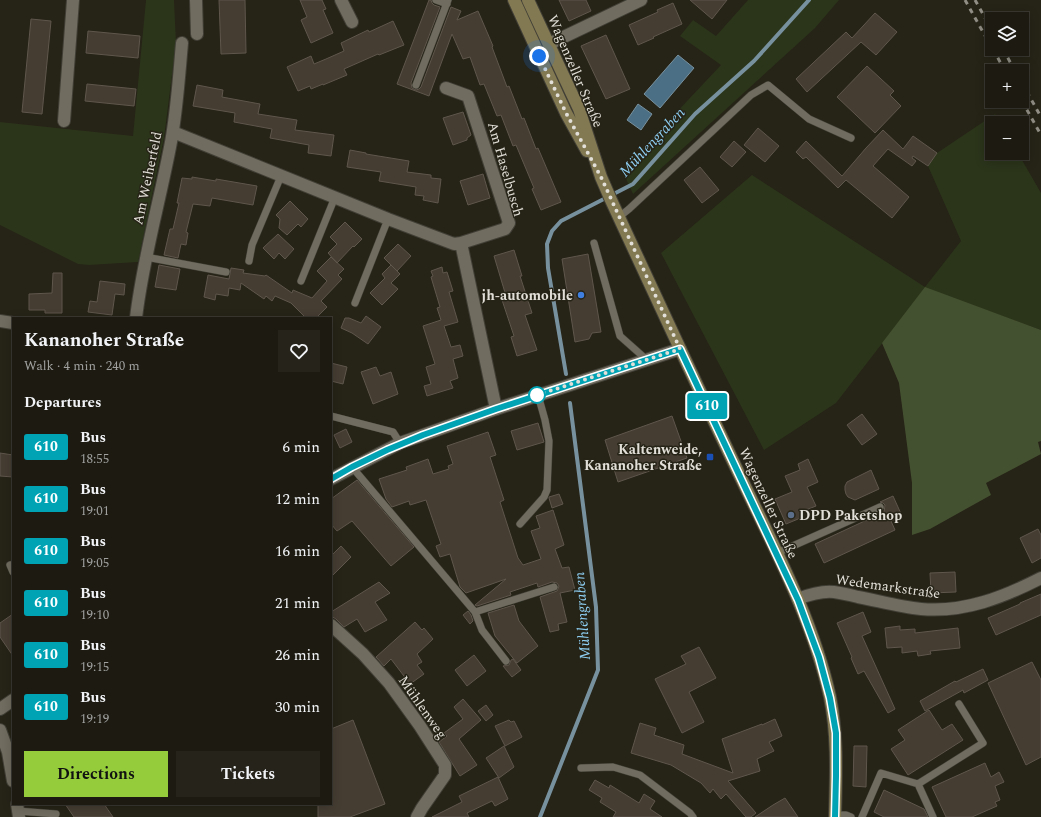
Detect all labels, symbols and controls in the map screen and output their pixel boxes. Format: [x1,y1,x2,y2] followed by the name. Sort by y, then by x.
[542,12,609,131] street label: Wagenzeller Straße
[985,12,1029,160] map controls
[985,12,1029,56] button: layers
[529,46,549,66] your location
[985,64,1029,108] button: +
[614,102,691,183] water label: Mühlengraben
[985,116,1029,160] button: −
[482,119,529,219] street label: Am Haselbusch
[127,129,168,227] street label: Am Weiherfeld
[482,285,573,306] place label: jh-automobile
[576,290,586,300] marker: jh-automobile
[24,326,184,355] text: Kananoher Straße
[278,330,320,372] button: heart
[24,356,140,376] text: Walk · 4 min · 240 m
[528,386,546,404] unlabelled marker
[24,391,102,414] text: Departures
[684,393,730,419] line badge: 610
[695,395,719,416] text: 610
[80,426,106,449] text: Bus
[34,436,58,457] text: 610
[282,436,320,459] text: 6 min
[584,439,702,476] place label: Kaltenweide, Kananoher Straße
[734,444,804,562] street label: Wagenzeller Straße
[80,449,109,469] text: 18:55
[705,452,715,462] marker: Kaltenweide, Kananoher Straße
[80,478,106,501] text: Bus
[34,488,58,509] text: 610
[275,488,320,511] text: 12 min
[80,501,109,521] text: 19:01
[799,505,902,526] place label: DPD Paketshop
[786,510,796,520] marker: DPD Paketshop
[80,530,106,553] text: Bus
[34,540,58,561] text: 610
[275,540,320,563] text: 16 min
[80,553,109,573] text: 19:05
[834,569,942,604] street label: Wedemarkstraße
[568,571,597,661] water label: Mühlengraben
[80,582,106,605] text: Bus
[34,592,58,613] text: 610
[275,592,320,615] text: 21 min
[80,605,109,625] text: 19:10
[80,634,106,657] text: Bus
[34,644,58,665] text: 610
[275,644,320,667] text: 26 min
[80,657,109,677] text: 19:15
[393,671,452,743] street label: Mühlenweg
[80,686,106,709] text: Bus
[34,696,58,717] text: 610
[275,696,320,719] text: 30 min
[80,709,109,729] text: 19:19
[24,751,168,797] button: Directions
[176,751,320,797] button: Tickets

